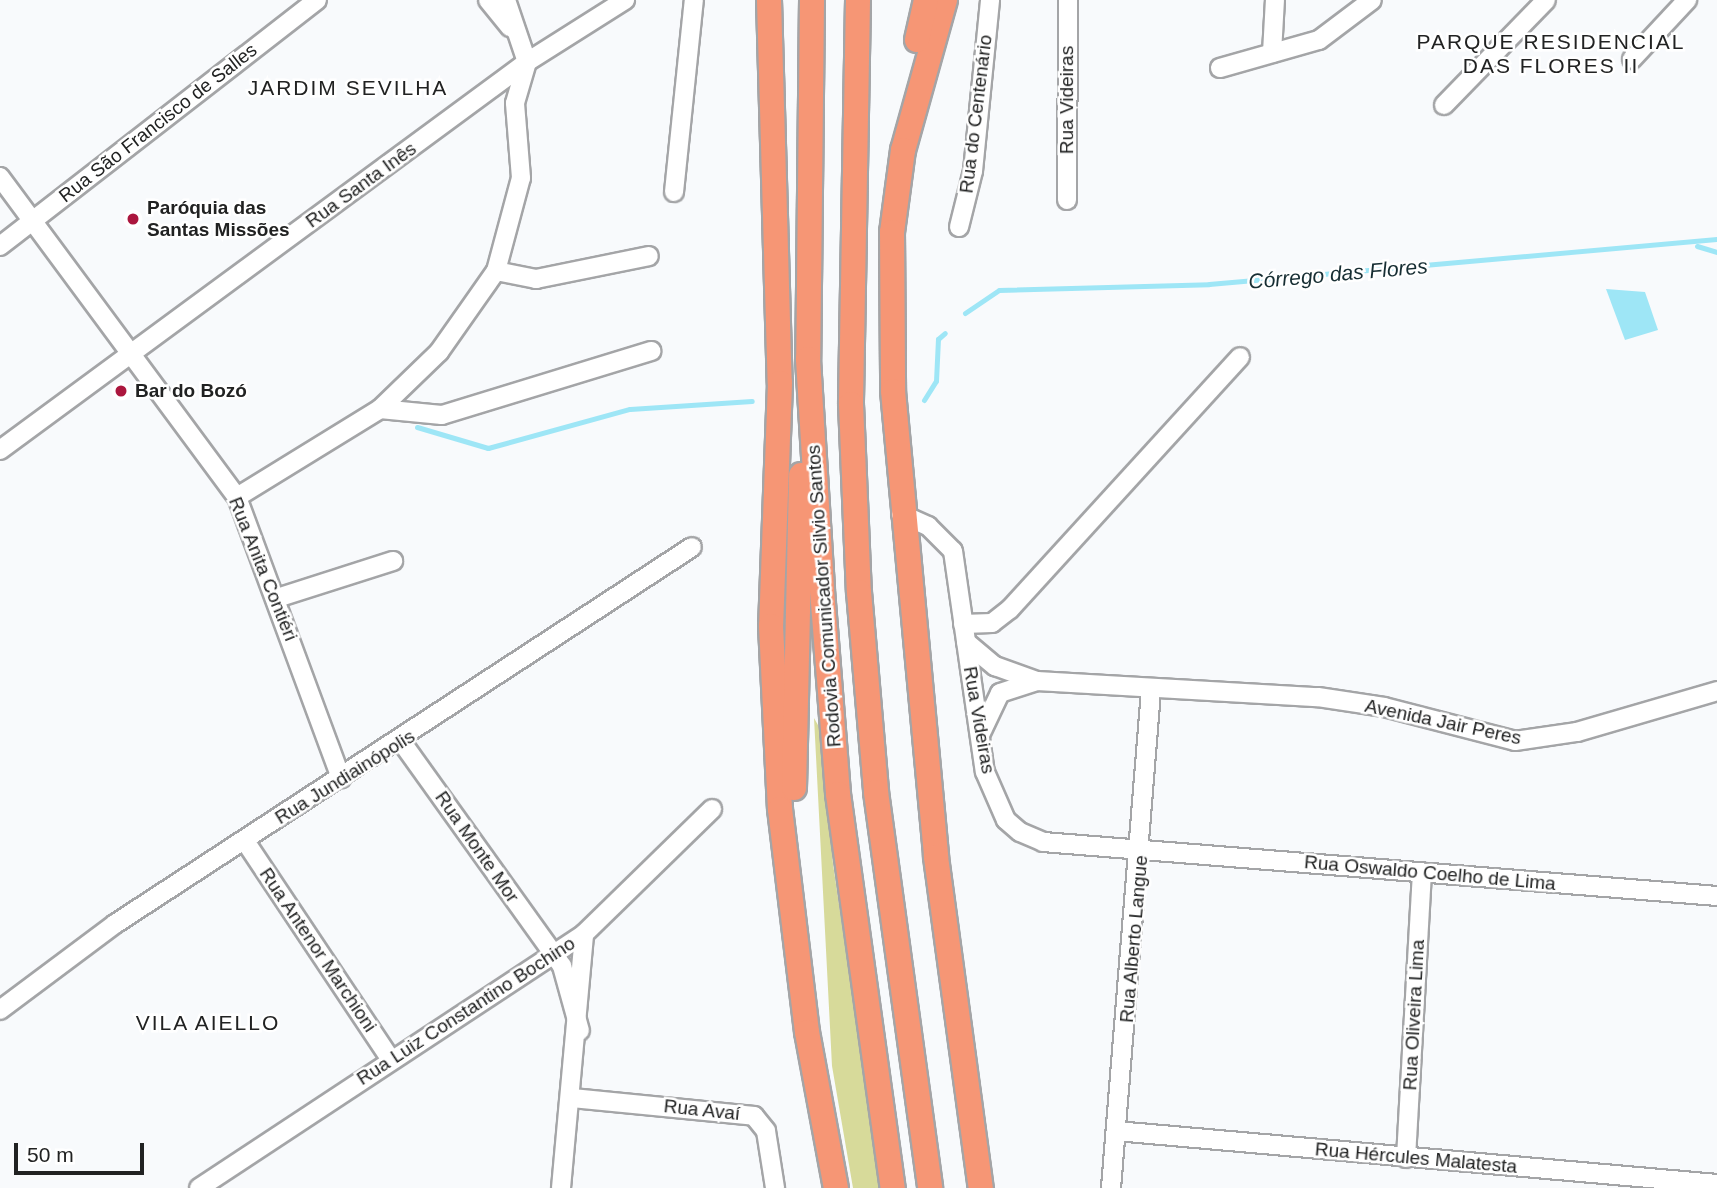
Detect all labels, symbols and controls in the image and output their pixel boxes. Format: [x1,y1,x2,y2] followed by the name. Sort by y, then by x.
[1419,29,1683,79] district label: PARQUE RESIDENCIAL DAS FLORES II
[955,33,997,195] street label: Rua do Centenário
[54,39,262,207] street label: Rua São Francisco de Salles
[1056,46,1078,154] street label: Rua Videiras
[249,75,447,101] district label: JARDIM SEVILHA
[301,137,421,233] street label: Rua Santa Inês
[147,197,290,241] place label: Paróquia das Santas Missões
[125,211,141,227] marker: Paróquia das Santas Missões
[1247,254,1429,294] water label: Córrego das Flores
[135,380,247,402] place label: Bar do Bozó
[113,383,129,399] marker: Bar do Bozó
[802,444,846,748] street label: Rodovia Comunicador Silvio Santos
[224,493,302,645] street label: Rua Anita Contiéri
[958,665,1000,775] street label: Rua Videiras
[1363,694,1523,750] street label: Avenida Jair Peres
[271,725,419,829] street label: Rua Jundiainópolis
[430,787,524,907] street label: Rua Monte Mor
[1303,851,1557,895] street label: Rua Oswaldo Coelho de Lima
[1115,854,1153,1024] street label: Rua Alberto Langue
[254,863,382,1037] street label: Rua Antenor Marchioni
[353,932,579,1090] street label: Rua Luiz Constantino Bochino
[1399,939,1429,1091] street label: Rua Oliveira Lima
[136,1010,280,1036] district label: VILA AIELLO
[662,1095,742,1125] street label: Rua Avaí
[18,1128,147,1172] scale bar
[1314,1138,1518,1178] street label: Rua Hércules Malatesta
[27,1143,74,1166] text: 50 m

